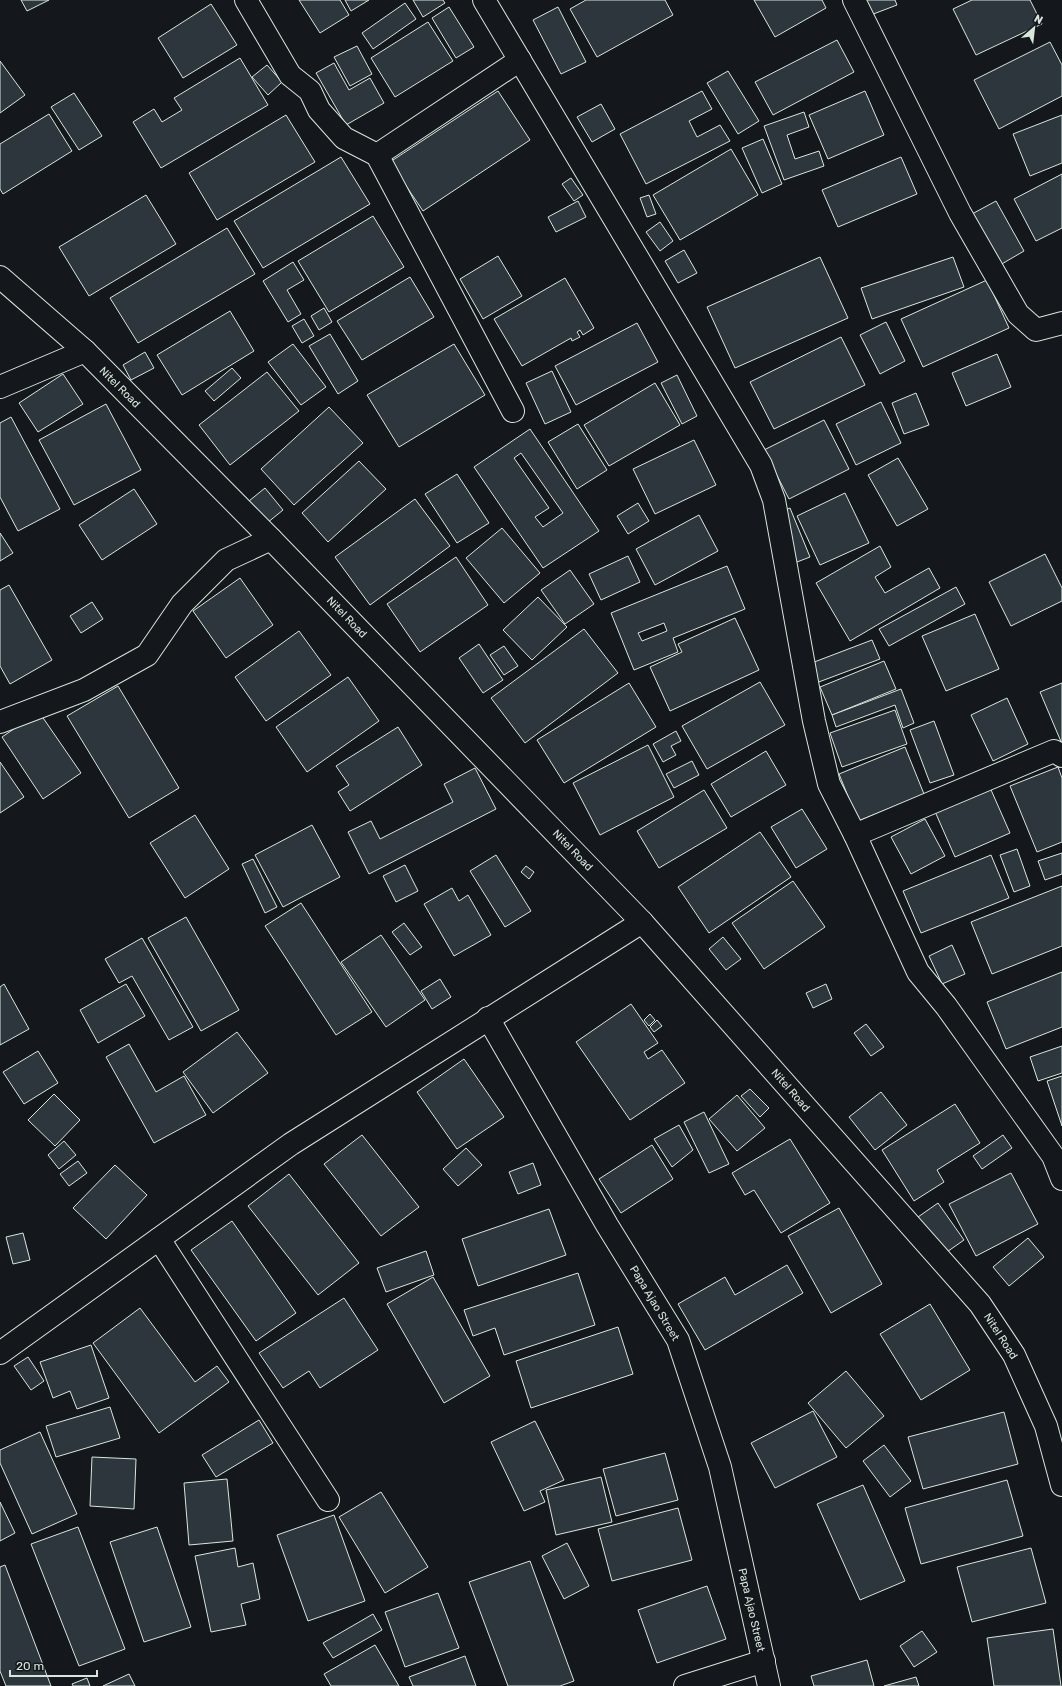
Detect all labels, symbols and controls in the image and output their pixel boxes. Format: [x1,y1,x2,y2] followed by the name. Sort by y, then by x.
[1014,8,1054,48] north arrow
[1032,12,1045,27] text: N
[97,364,143,410] street label: Nitel Road
[324,594,369,641] street label: Nitel Road
[550,827,595,874] street label: Nitel Road
[769,1066,813,1114] street label: Nitel Road
[627,1263,683,1344] street label: Papa Ajao Street
[981,1311,1020,1362] street label: Nitel Road
[736,1567,768,1654] street label: Papa Ajao Street
[10,1652,97,1678] scale bar
[16,1659,44,1673] text: 20 m

